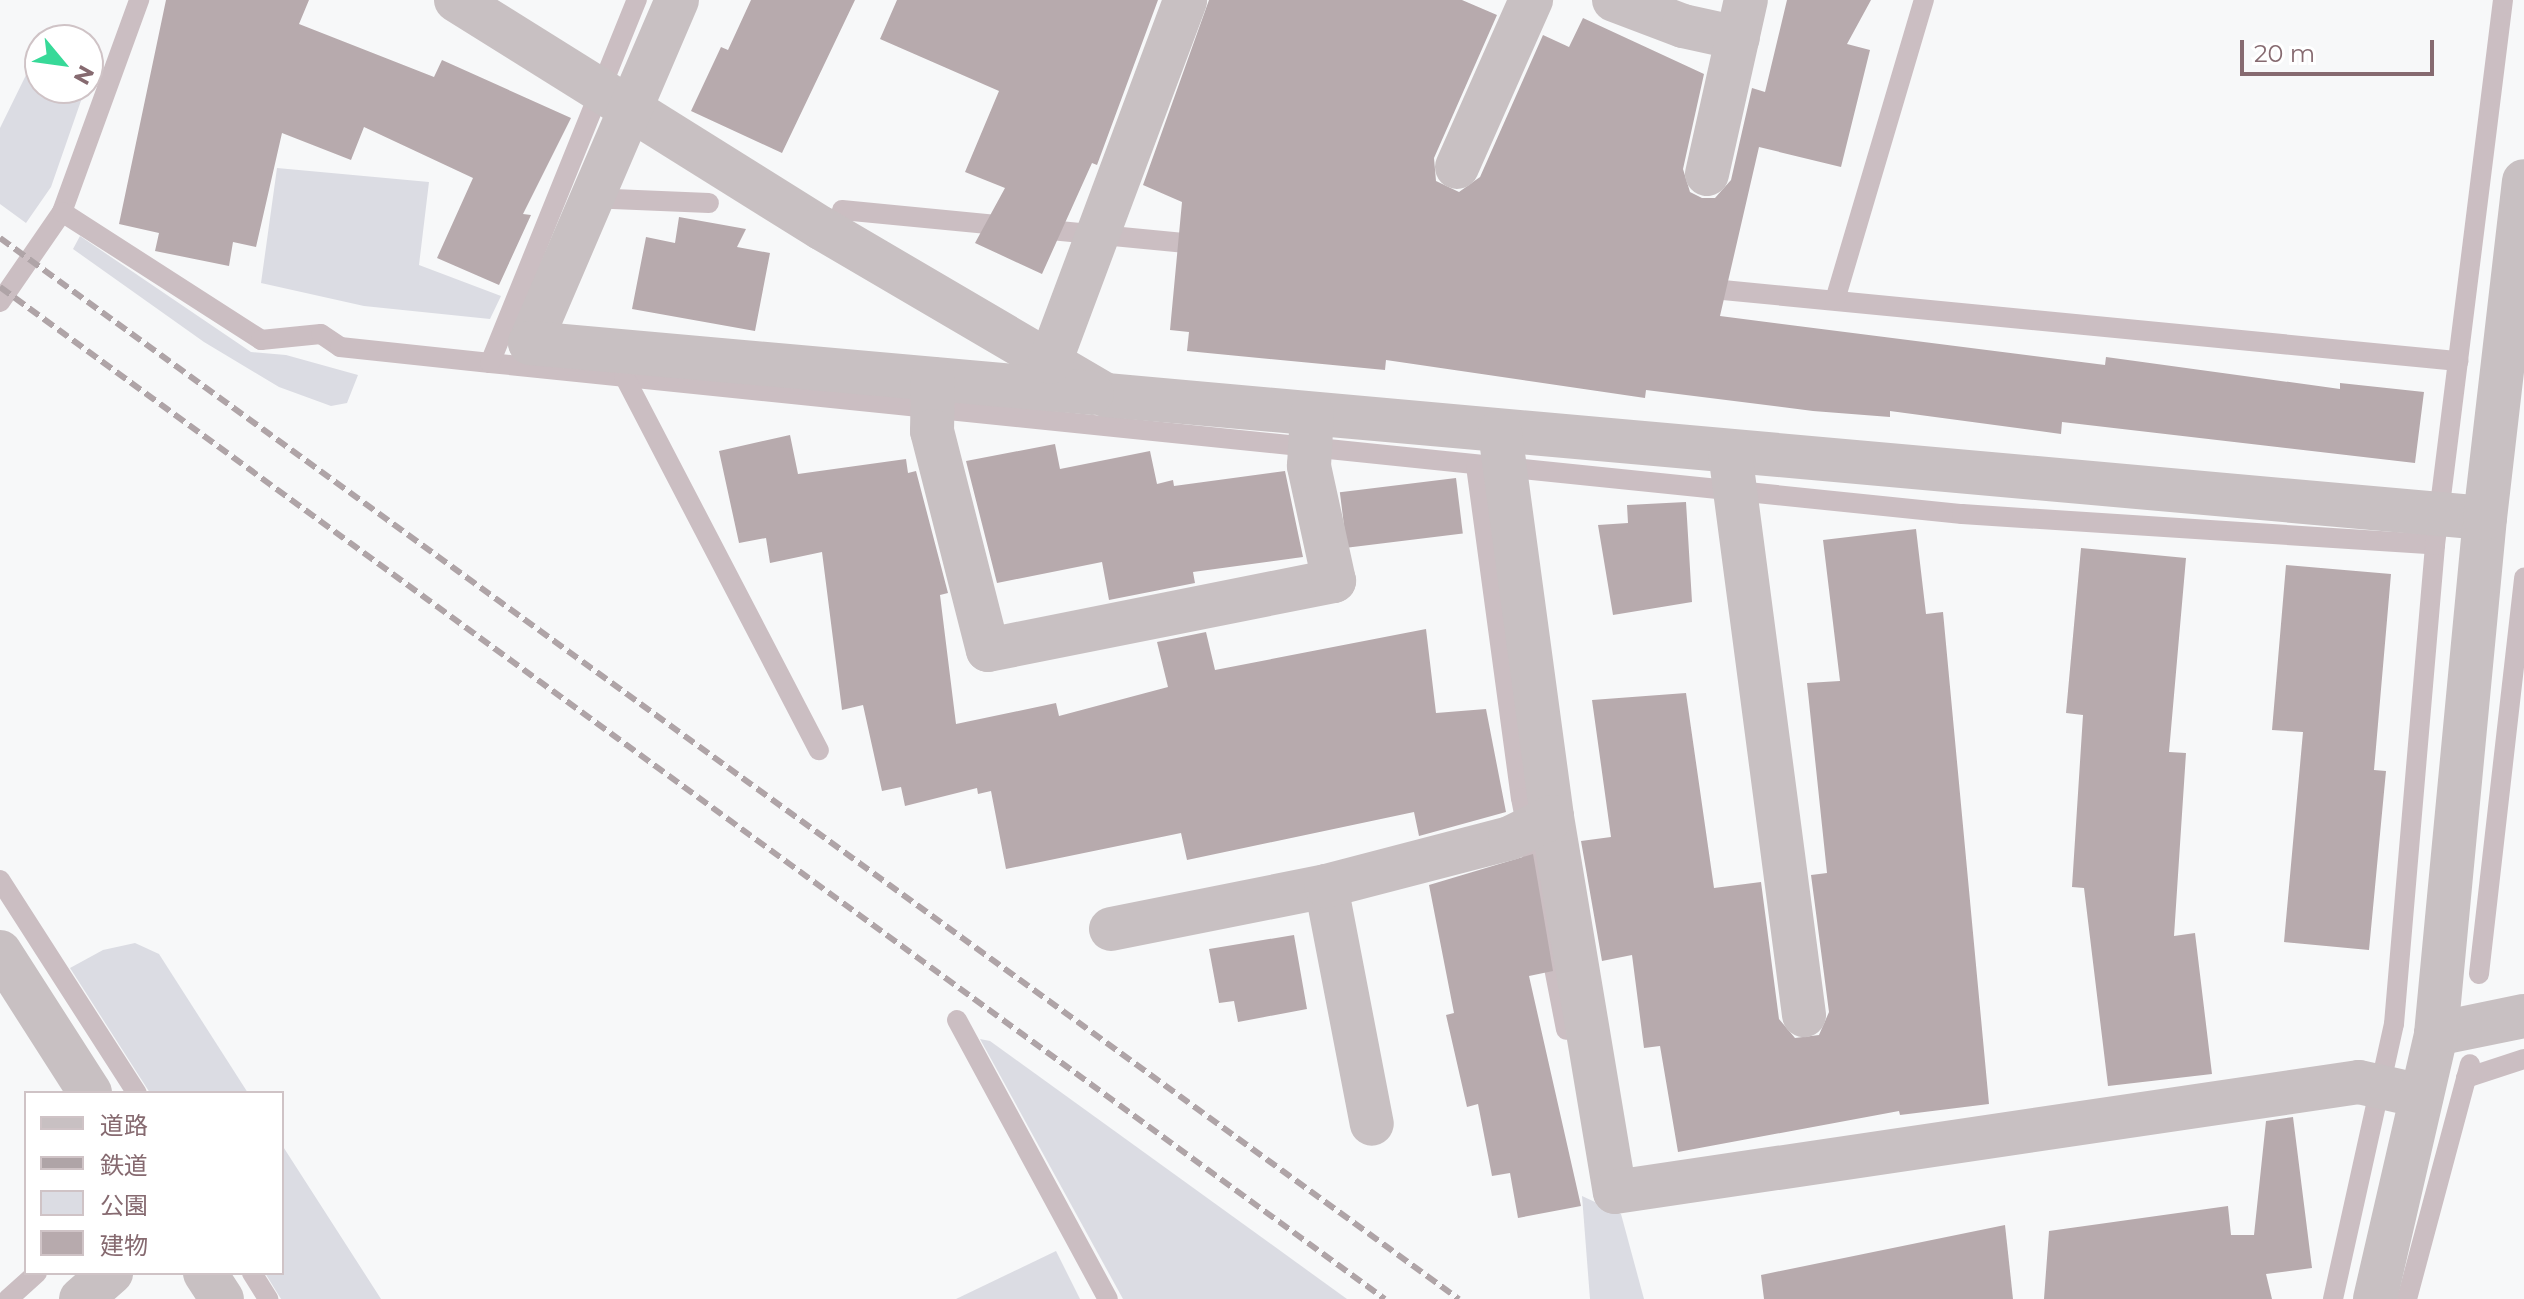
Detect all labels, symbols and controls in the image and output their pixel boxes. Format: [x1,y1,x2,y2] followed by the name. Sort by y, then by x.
[24,24,104,104] north arrow
[2244,24,2438,74] scale bar
[2254,39,2315,68] text: 20 m
[68,61,100,89] text: N
[24,1091,284,1275] legend
[100,1111,148,1140] text: 道路
[100,1151,148,1180] text: 鉄道
[100,1191,148,1220] text: 公園
[100,1231,148,1260] text: 建物

